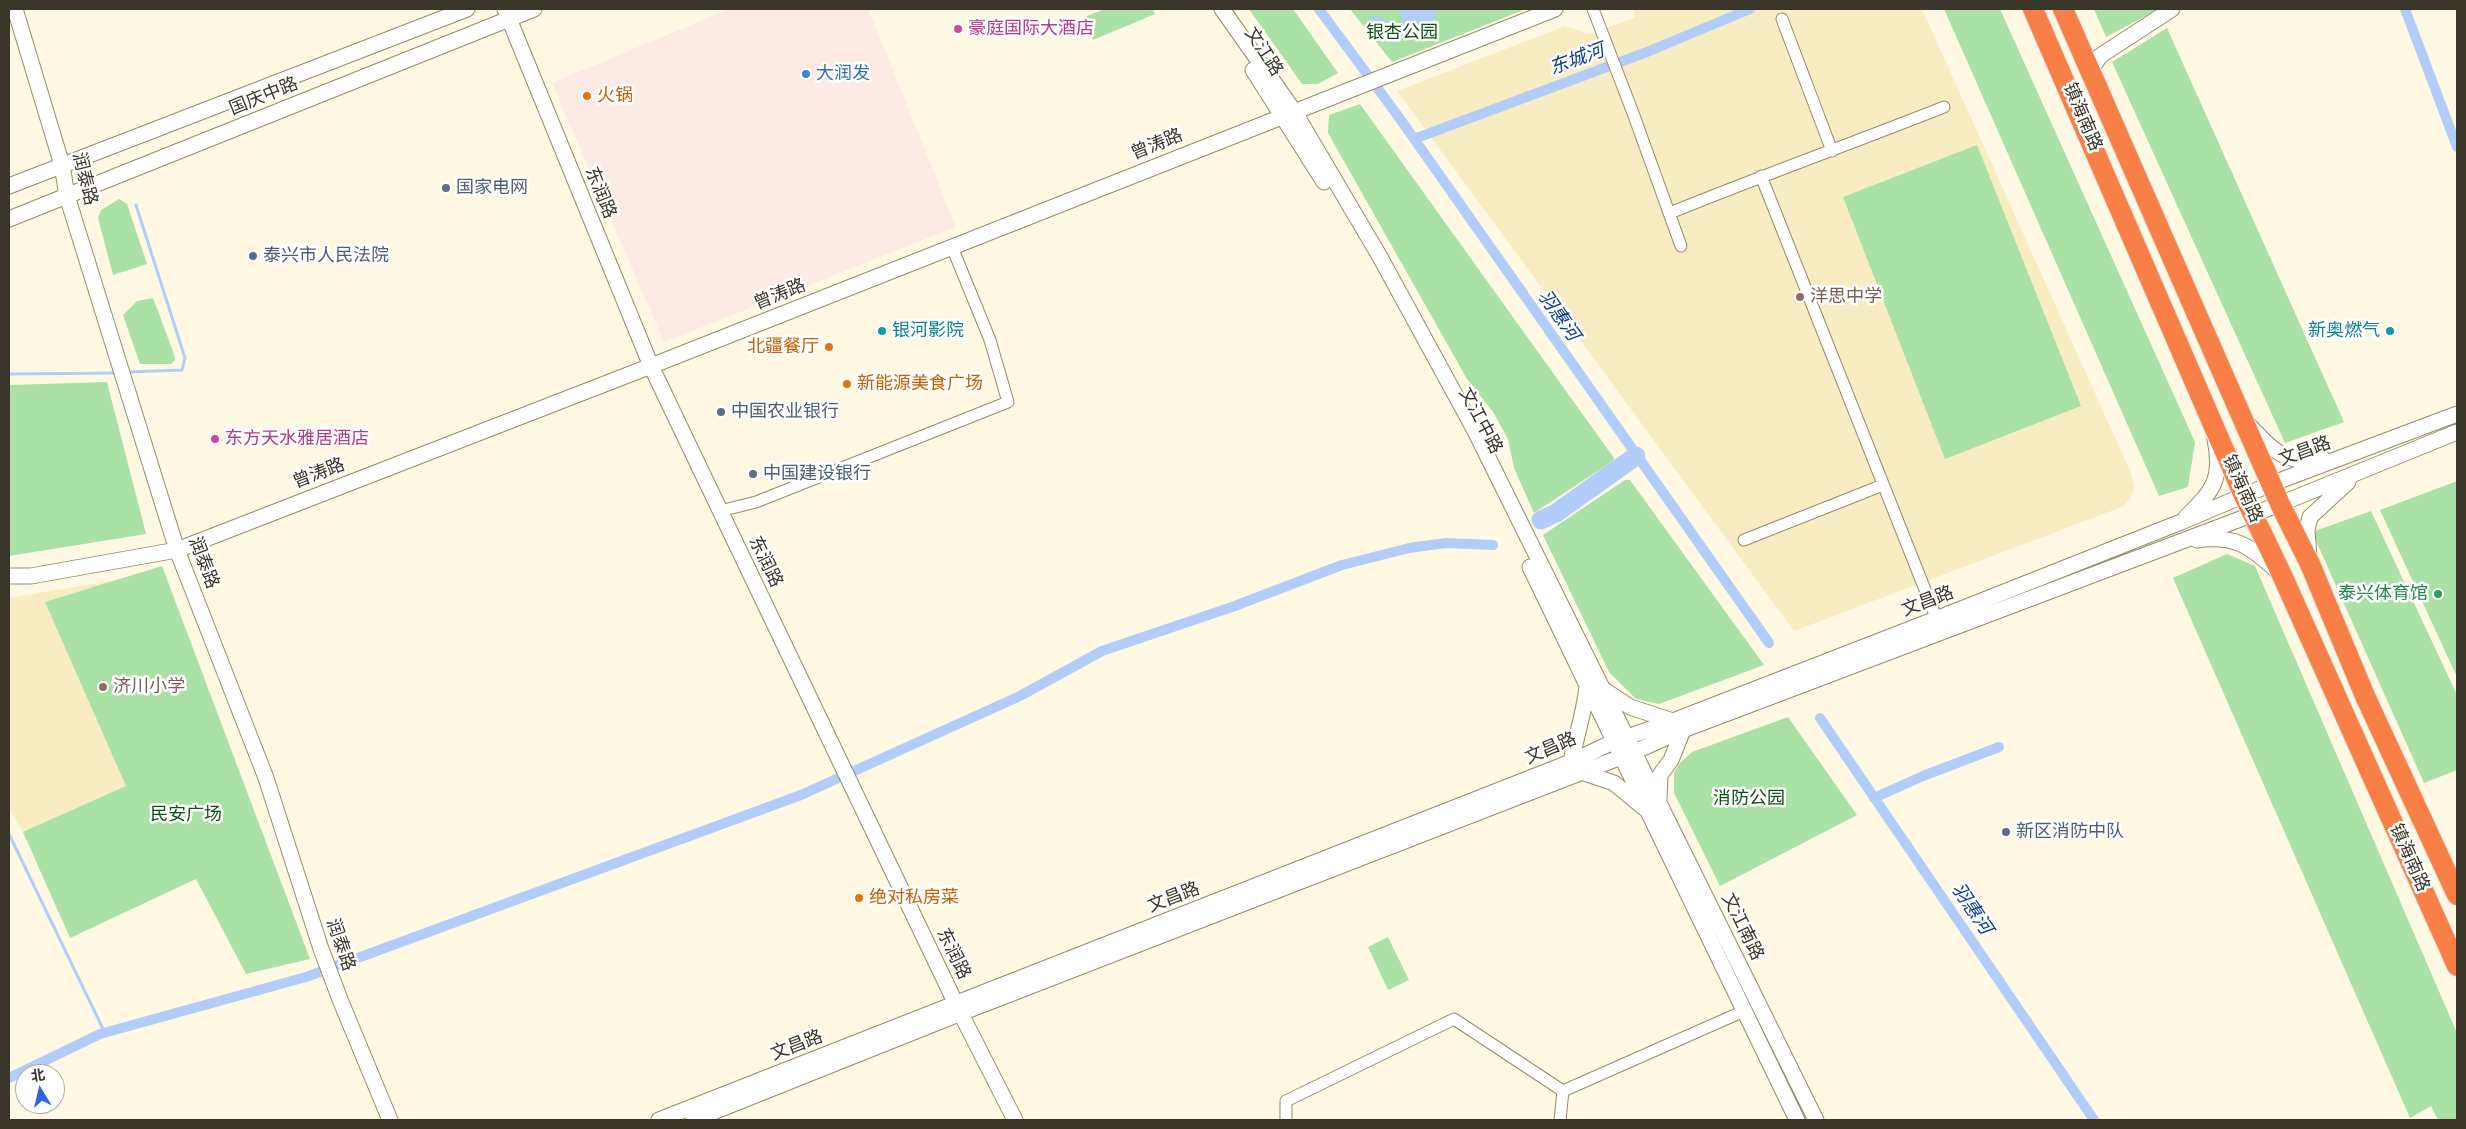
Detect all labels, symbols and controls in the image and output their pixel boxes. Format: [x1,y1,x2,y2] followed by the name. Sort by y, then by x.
[968,18,1094,40] place label: 豪庭国际大酒店
[1366,22,1438,44] park label: 银杏公园
[952,23,964,35] marker: 豪庭国际大酒店
[1239,23,1287,81] street label: 文江路
[1546,40,1608,80] water label: 东城河
[816,63,870,85] place label: 大润发
[800,68,812,80] marker: 大润发
[227,74,301,120] street label: 国庆中路
[2058,80,2106,154] street label: 镇海南路
[597,85,633,107] place label: 火锅
[581,90,593,102] marker: 火锅
[1128,125,1186,165] street label: 曾涛路
[67,150,101,208] street label: 润泰路
[580,164,620,222] street label: 东润路
[456,177,528,199] place label: 国家电网
[440,182,452,194] marker: 国家电网
[263,245,389,267] place label: 泰兴市人民法院
[247,250,259,262] marker: 泰兴市人民法院
[751,275,809,315] street label: 曾涛路
[1532,286,1584,346] water label: 羽惠河
[1810,286,1882,308] place label: 洋思中学
[1794,291,1806,303] marker: 洋思中学
[892,320,964,342] place label: 银河影院
[2308,320,2380,342] place label: 新奥燃气
[876,325,888,337] marker: 银河影院
[2384,325,2396,337] marker: 新奥燃气
[747,336,819,358] place label: 北疆餐厅
[823,341,835,353] marker: 北疆餐厅
[857,373,983,395] place label: 新能源美食广场
[841,378,853,390] marker: 新能源美食广场
[1454,384,1506,458] street label: 文江中路
[731,401,839,423] place label: 中国农业银行
[715,406,727,418] marker: 中国农业银行
[225,428,369,450] place label: 东方天水雅居酒店
[209,433,221,445] marker: 东方天水雅居酒店
[2276,433,2334,471] street label: 文昌路
[2217,452,2267,526] street label: 镇海南路
[290,454,348,494] street label: 曾涛路
[763,463,871,485] place label: 中国建设银行
[747,468,759,480] marker: 中国建设银行
[743,533,787,591] street label: 东润路
[183,534,223,592] street label: 润泰路
[1899,582,1957,622] street label: 文昌路
[2338,583,2428,605] place label: 泰兴体育馆
[2432,588,2444,600] marker: 泰兴体育馆
[113,676,185,698] place label: 济川小学
[97,681,109,693] marker: 济川小学
[1522,729,1580,769] street label: 文昌路
[1713,788,1785,810] park label: 消防公园
[150,804,222,826] park label: 民安广场
[2016,821,2124,843] place label: 新区消防中队
[2384,821,2434,895] street label: 镇海南路
[2000,826,2012,838] marker: 新区消防中队
[1145,878,1203,918] street label: 文昌路
[1946,879,1996,939] water label: 羽惠河
[869,887,959,909] place label: 绝对私房菜
[1717,890,1767,964] street label: 文江南路
[853,892,865,904] marker: 绝对私房菜
[321,916,359,974] street label: 润泰路
[931,925,975,983] street label: 东润路
[768,1026,826,1066] street label: 文昌路
[15,1064,65,1114] north arrow
[30,1066,46,1084] text: 北

